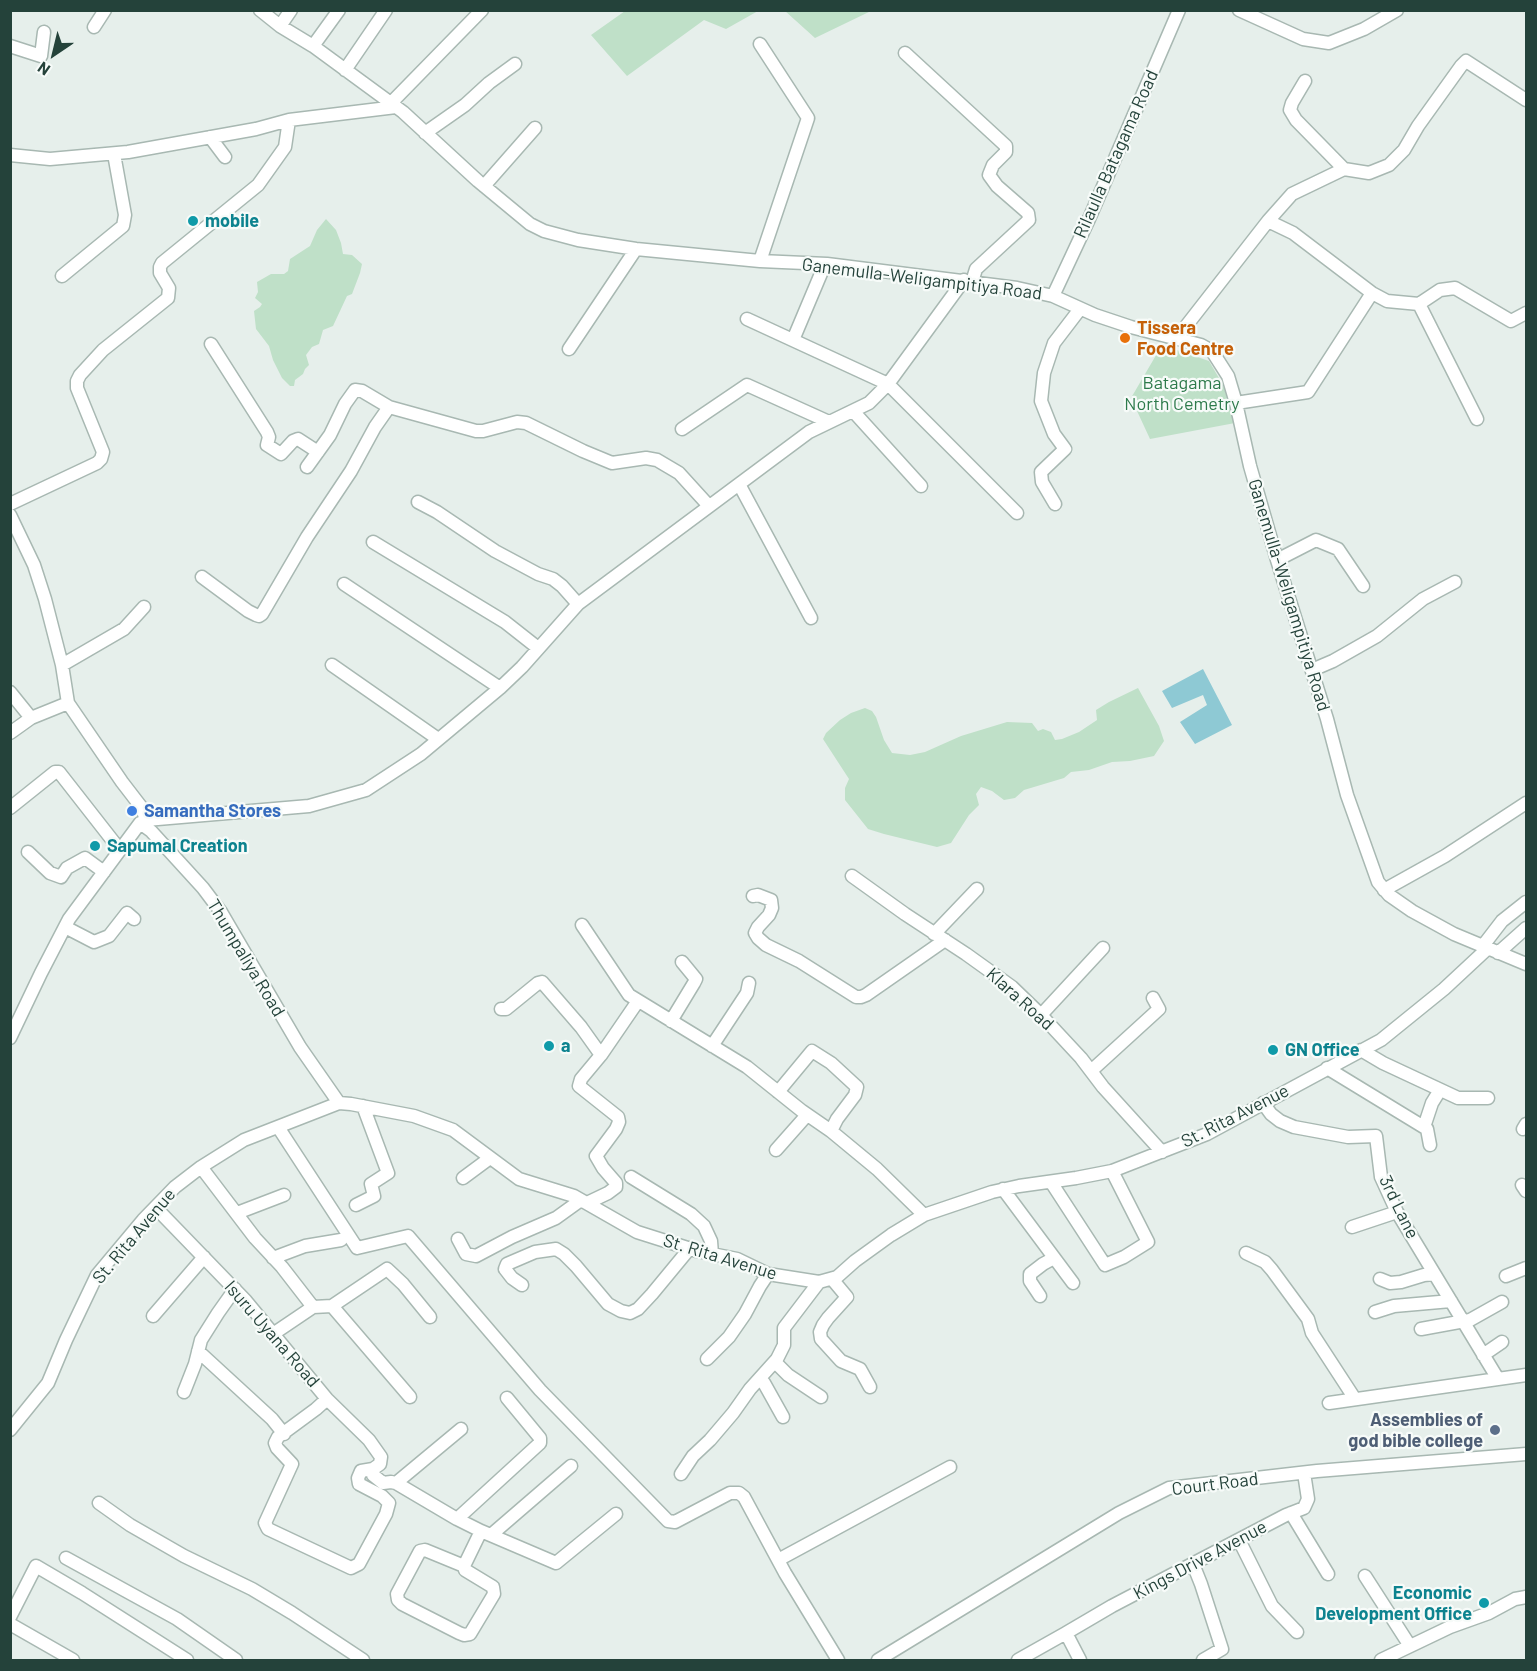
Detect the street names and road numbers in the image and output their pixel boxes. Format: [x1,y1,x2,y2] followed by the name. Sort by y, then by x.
[1069,66,1163,242] street label: Rilaulla Batagama Road
[801,254,1043,304] street label: Ganemulla-Weligampitiya Road
[1243,476,1335,714] street label: Ganemulla-Weligampitiya Road
[202,895,290,1021] street label: Thumpaliya Road
[982,963,1058,1035] street label: Klara Road
[1178,1080,1292,1152] street label: St. Rita Avenue
[1374,1172,1424,1242] street label: 3rd Lane
[88,1184,180,1288] street label: St. Rita Avenue
[661,1229,779,1285] street label: St. Rita Avenue
[220,1276,324,1392] street label: Isuru Uyana Road
[1170,1468,1260,1500] street label: Court Road
[1130,1516,1270,1604] street label: Kings Drive Avenue

